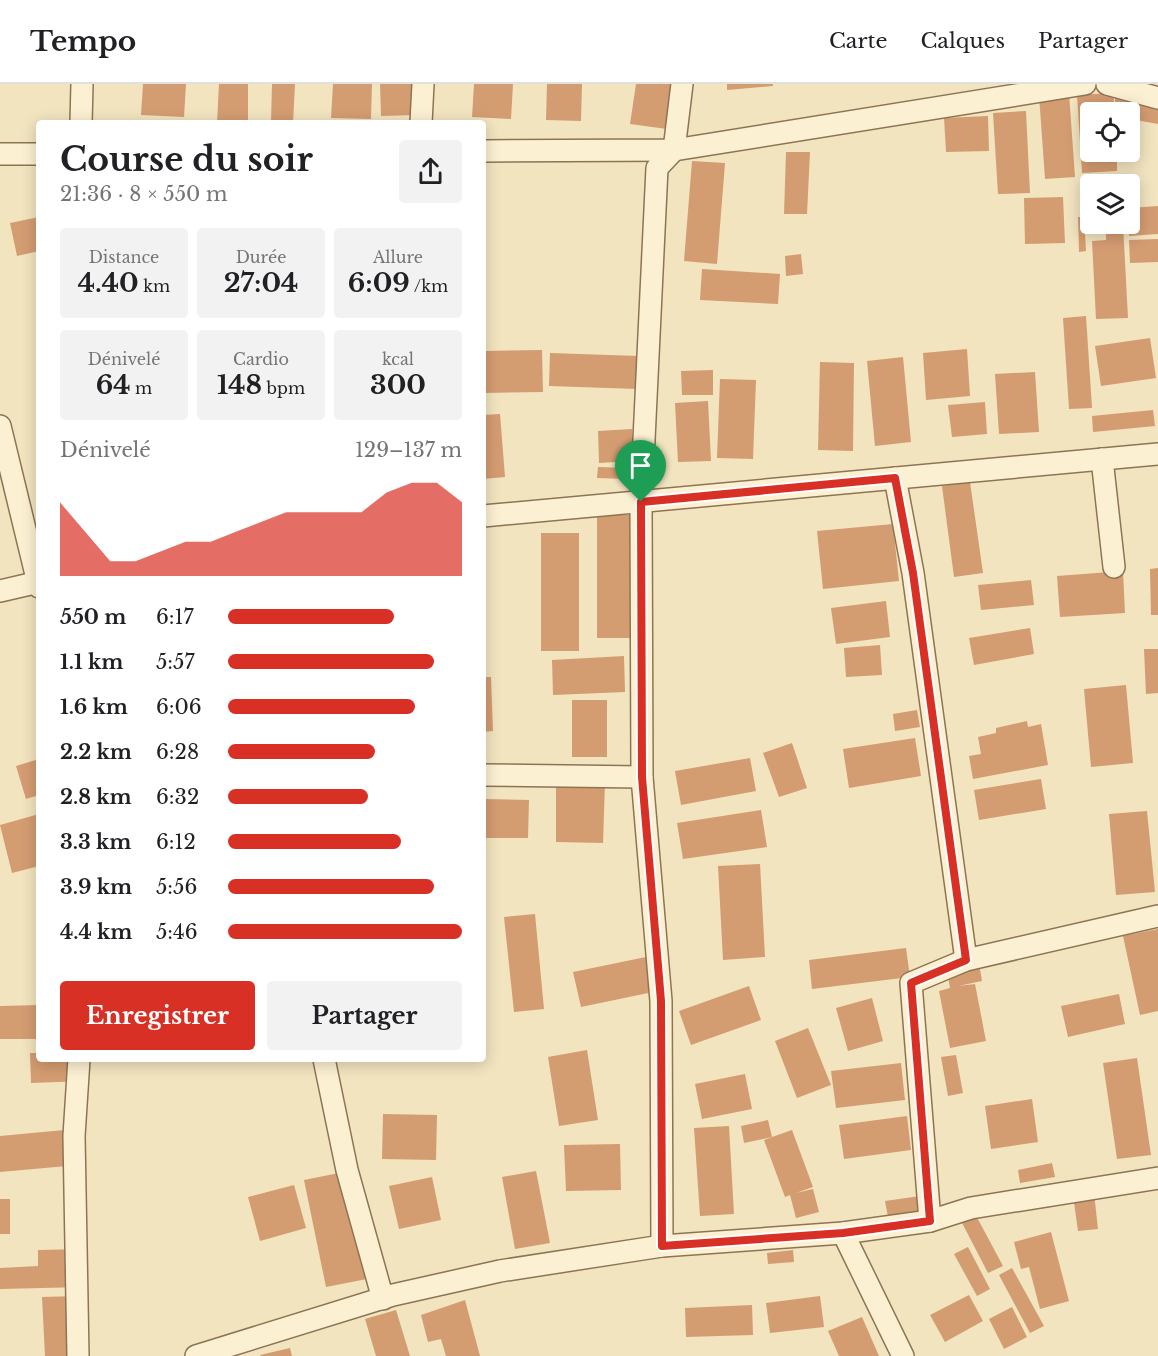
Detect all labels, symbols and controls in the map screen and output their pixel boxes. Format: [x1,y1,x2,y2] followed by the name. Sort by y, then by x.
[30,24,136,59] text: Tempo
[829,28,887,54] text: Carte
[920,28,1005,54] text: Calques
[1038,28,1128,54] text: Partager
[1080,102,1140,234] map controls
[1080,102,1140,162] button: locate
[60,139,313,180] text: Course du soir
[399,140,462,203] button: share
[1080,174,1140,234] button: layers
[60,182,227,206] text: 21:36 · 8 × 550 m
[89,247,159,267] text: Distance
[236,247,286,267] text: Durée
[373,247,423,267] text: Allure
[78,267,139,299] text: 4.40
[224,267,298,299] text: 27:04
[348,267,410,299] text: 6:09
[139,276,170,296] text: km
[410,276,448,296] text: /km
[88,349,160,369] text: Dénivelé
[233,349,289,369] text: Cardio
[382,349,414,369] text: kcal
[96,369,131,401] text: 64
[217,369,262,401] text: 148
[370,369,426,401] text: 300
[131,378,152,398] text: m
[262,378,305,398] text: bpm
[60,438,151,462] text: Dénivelé
[355,438,462,462] text: 129–137 m
[615,440,666,502] pin
[624,449,657,482] icon: arrive
[60,605,126,629] text: 550 m
[156,605,194,629] text: 6:17
[60,650,123,674] text: 1.1 km
[156,650,194,674] text: 5:57
[60,695,128,719] text: 1.6 km
[156,695,202,719] text: 6:06
[60,740,132,764] text: 2.2 km
[156,740,199,764] text: 6:28
[60,785,132,809] text: 2.8 km
[156,785,199,809] text: 6:32
[60,830,131,854] text: 3.3 km
[156,830,196,854] text: 6:12
[60,875,132,899] text: 3.9 km
[156,875,197,899] text: 5:56
[60,920,132,944] text: 4.4 km
[156,920,198,944] text: 5:46
[60,981,255,1050] button: Enregistrer
[267,981,462,1050] button: Partager

